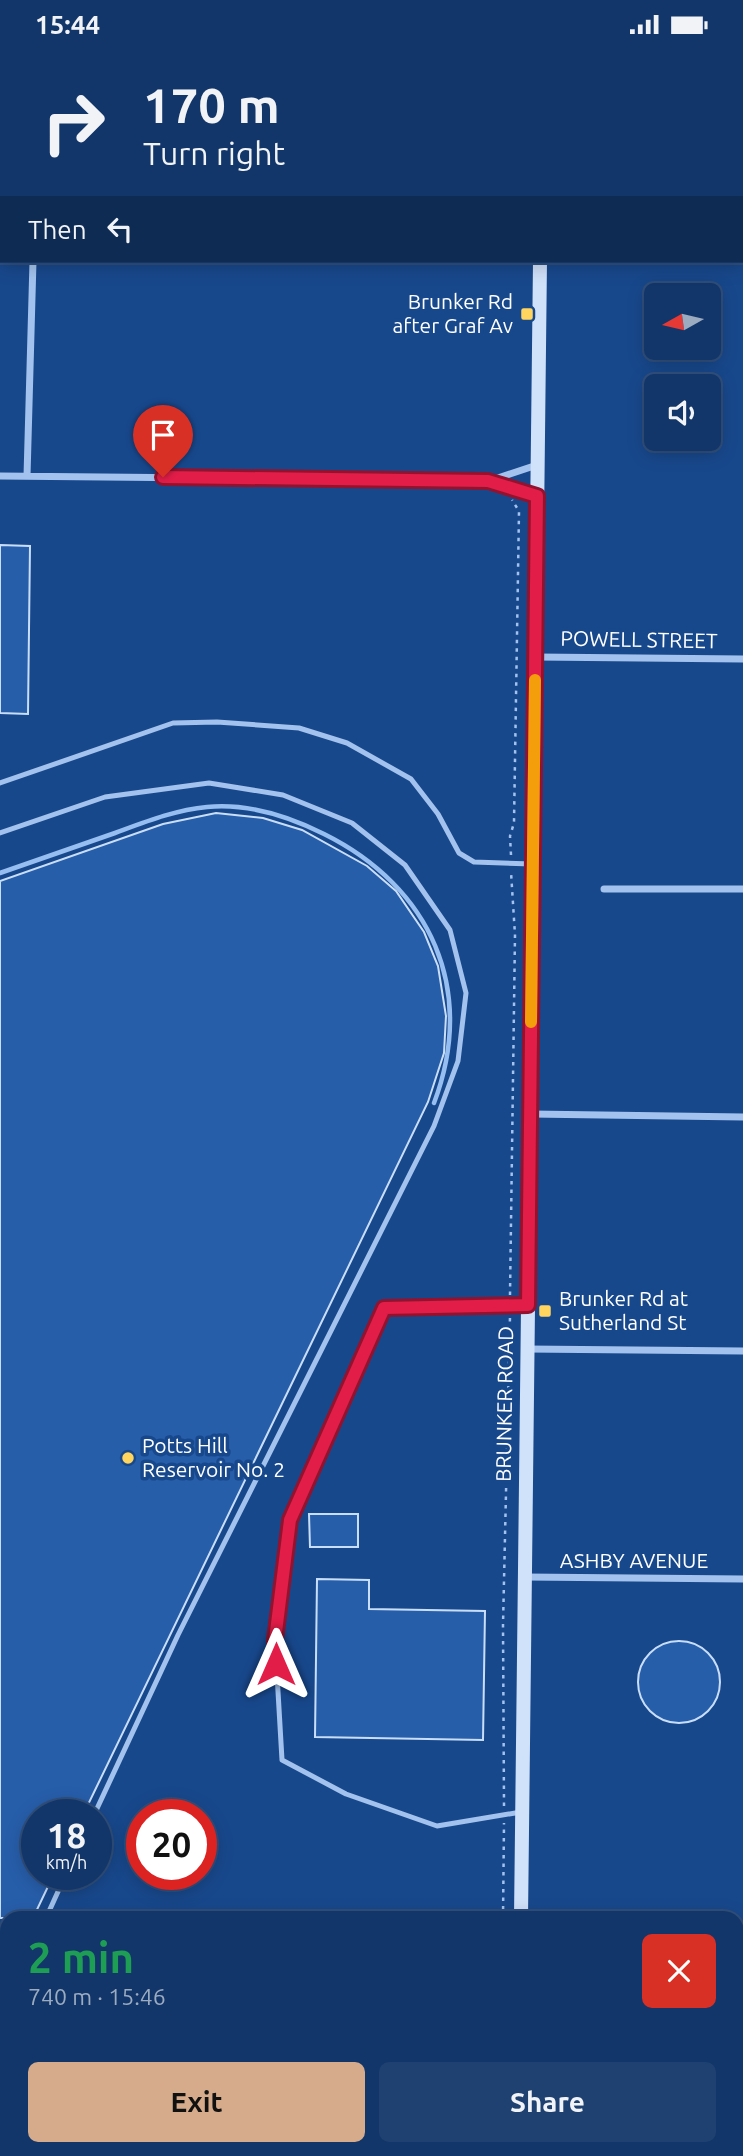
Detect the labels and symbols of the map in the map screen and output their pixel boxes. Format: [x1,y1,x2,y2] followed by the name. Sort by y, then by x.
[644,283,721,361] north arrow
[393,289,513,337] place label: Brunker Rd after Graf Av
[519,306,535,322] marker: Brunker Rd after Graf Av
[133,405,193,477] pin
[560,626,718,652] street label: POWELL STREET
[559,1286,688,1334] place label: Brunker Rd at Sutherland St
[537,1303,553,1319] marker: Brunker Rd at Sutherland St
[491,1326,517,1482] street label: BRUNKER ROAD
[142,1433,285,1481] place label: Potts Hill Reservoir No. 2
[120,1450,136,1466] marker: Potts Hill Reservoir No. 2
[560,1548,708,1572] street label: ASHBY AVENUE
[239,1627,313,1701] position arrow
[126,1799,217,1890] speed limit sign: 20

